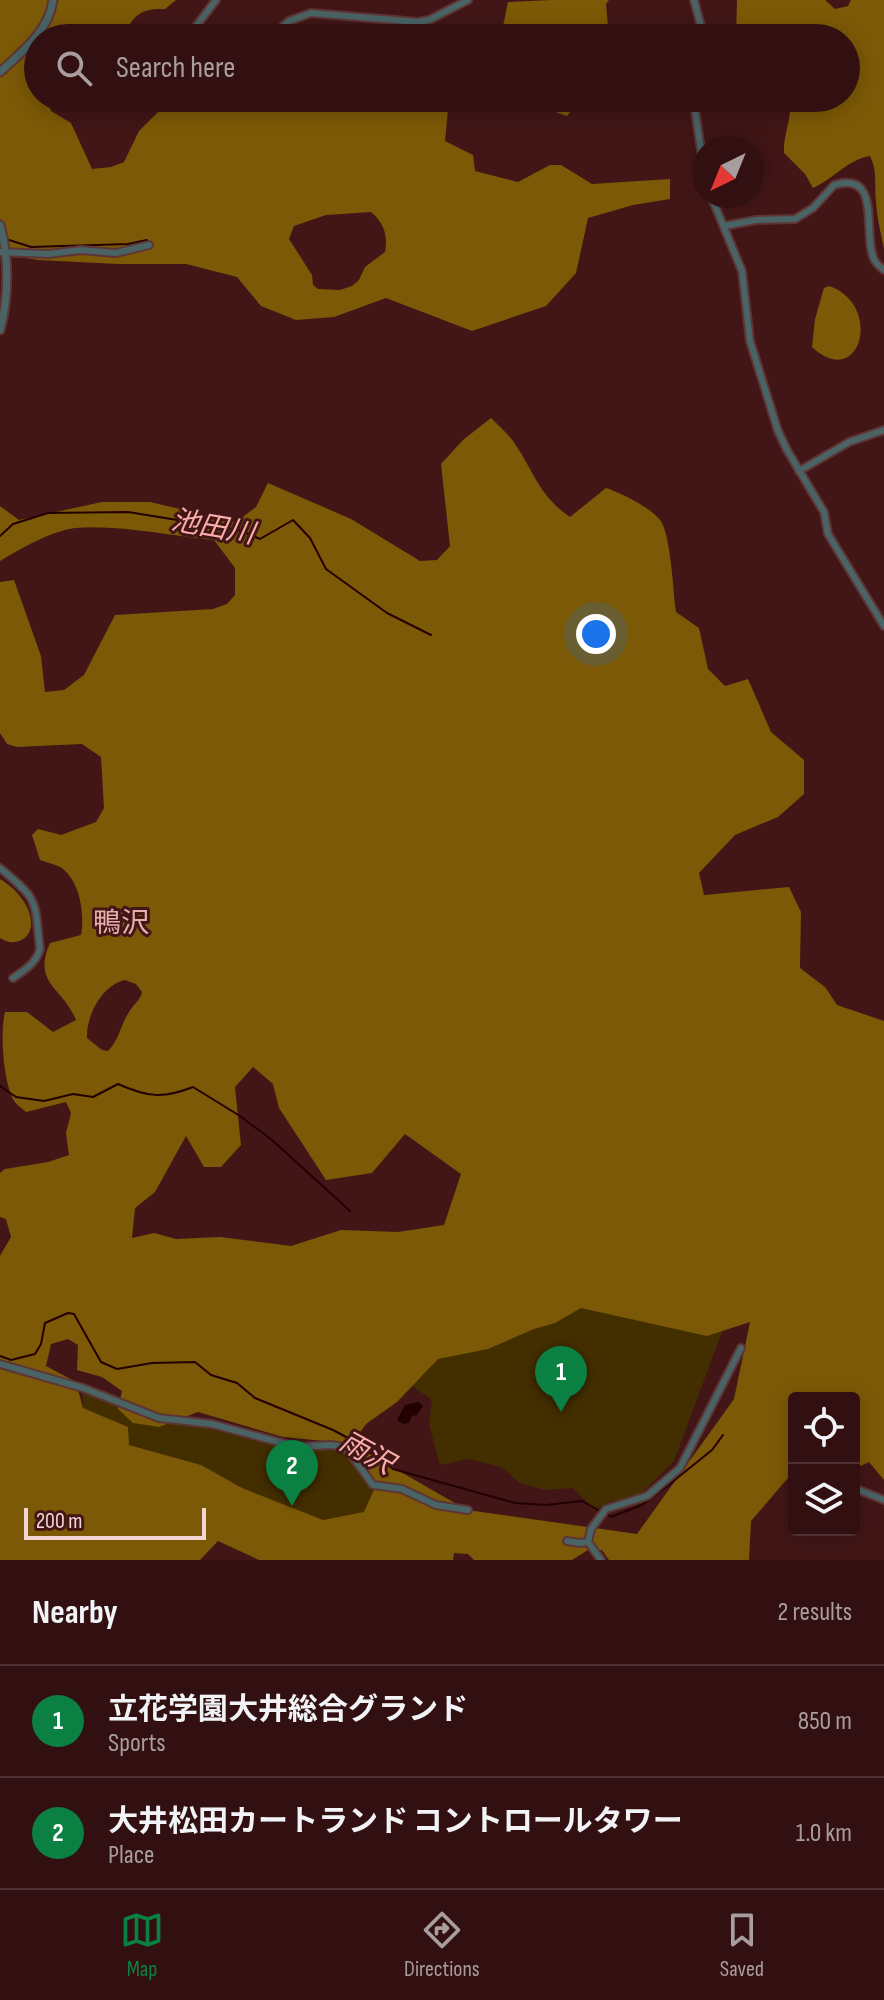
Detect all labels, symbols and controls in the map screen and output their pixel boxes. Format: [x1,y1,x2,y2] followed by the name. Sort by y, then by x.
[24,24,860,112] search box
[52,46,96,90] icon: search
[116,50,235,86] text: Search here
[692,136,764,208] north arrow
[169,504,260,552] water label: 池田川
[576,614,616,654] your location
[93,907,149,940] district label: 鴨沢
[535,1346,587,1412] pin: 1
[788,1392,860,1536] map controls
[788,1392,860,1464] button: locate
[334,1425,402,1483] water label: 雨沢
[266,1440,318,1506] pin: 2
[788,1464,860,1536] button: layers
[24,1504,206,1540] scale bar
[36,1508,82,1535] text: 200 m
[32,1592,118,1633] text: Nearby
[778,1597,852,1628] text: 2 results
[108,1692,468,1728] text: 立花学園大井総合グランド
[53,1706,63,1737] text: 1
[798,1706,852,1737] text: 850 m
[108,1728,166,1759] text: Sports
[108,1804,683,1840] text: 大井松田カートランド コントロールタワー
[52,1818,64,1849] text: 2
[796,1818,852,1849] text: 1.0 km
[108,1840,155,1871] text: Place
[120,1908,164,1983] tab: Map
[404,1908,480,1983] tab: Directions
[720,1908,764,1983] tab: Saved

